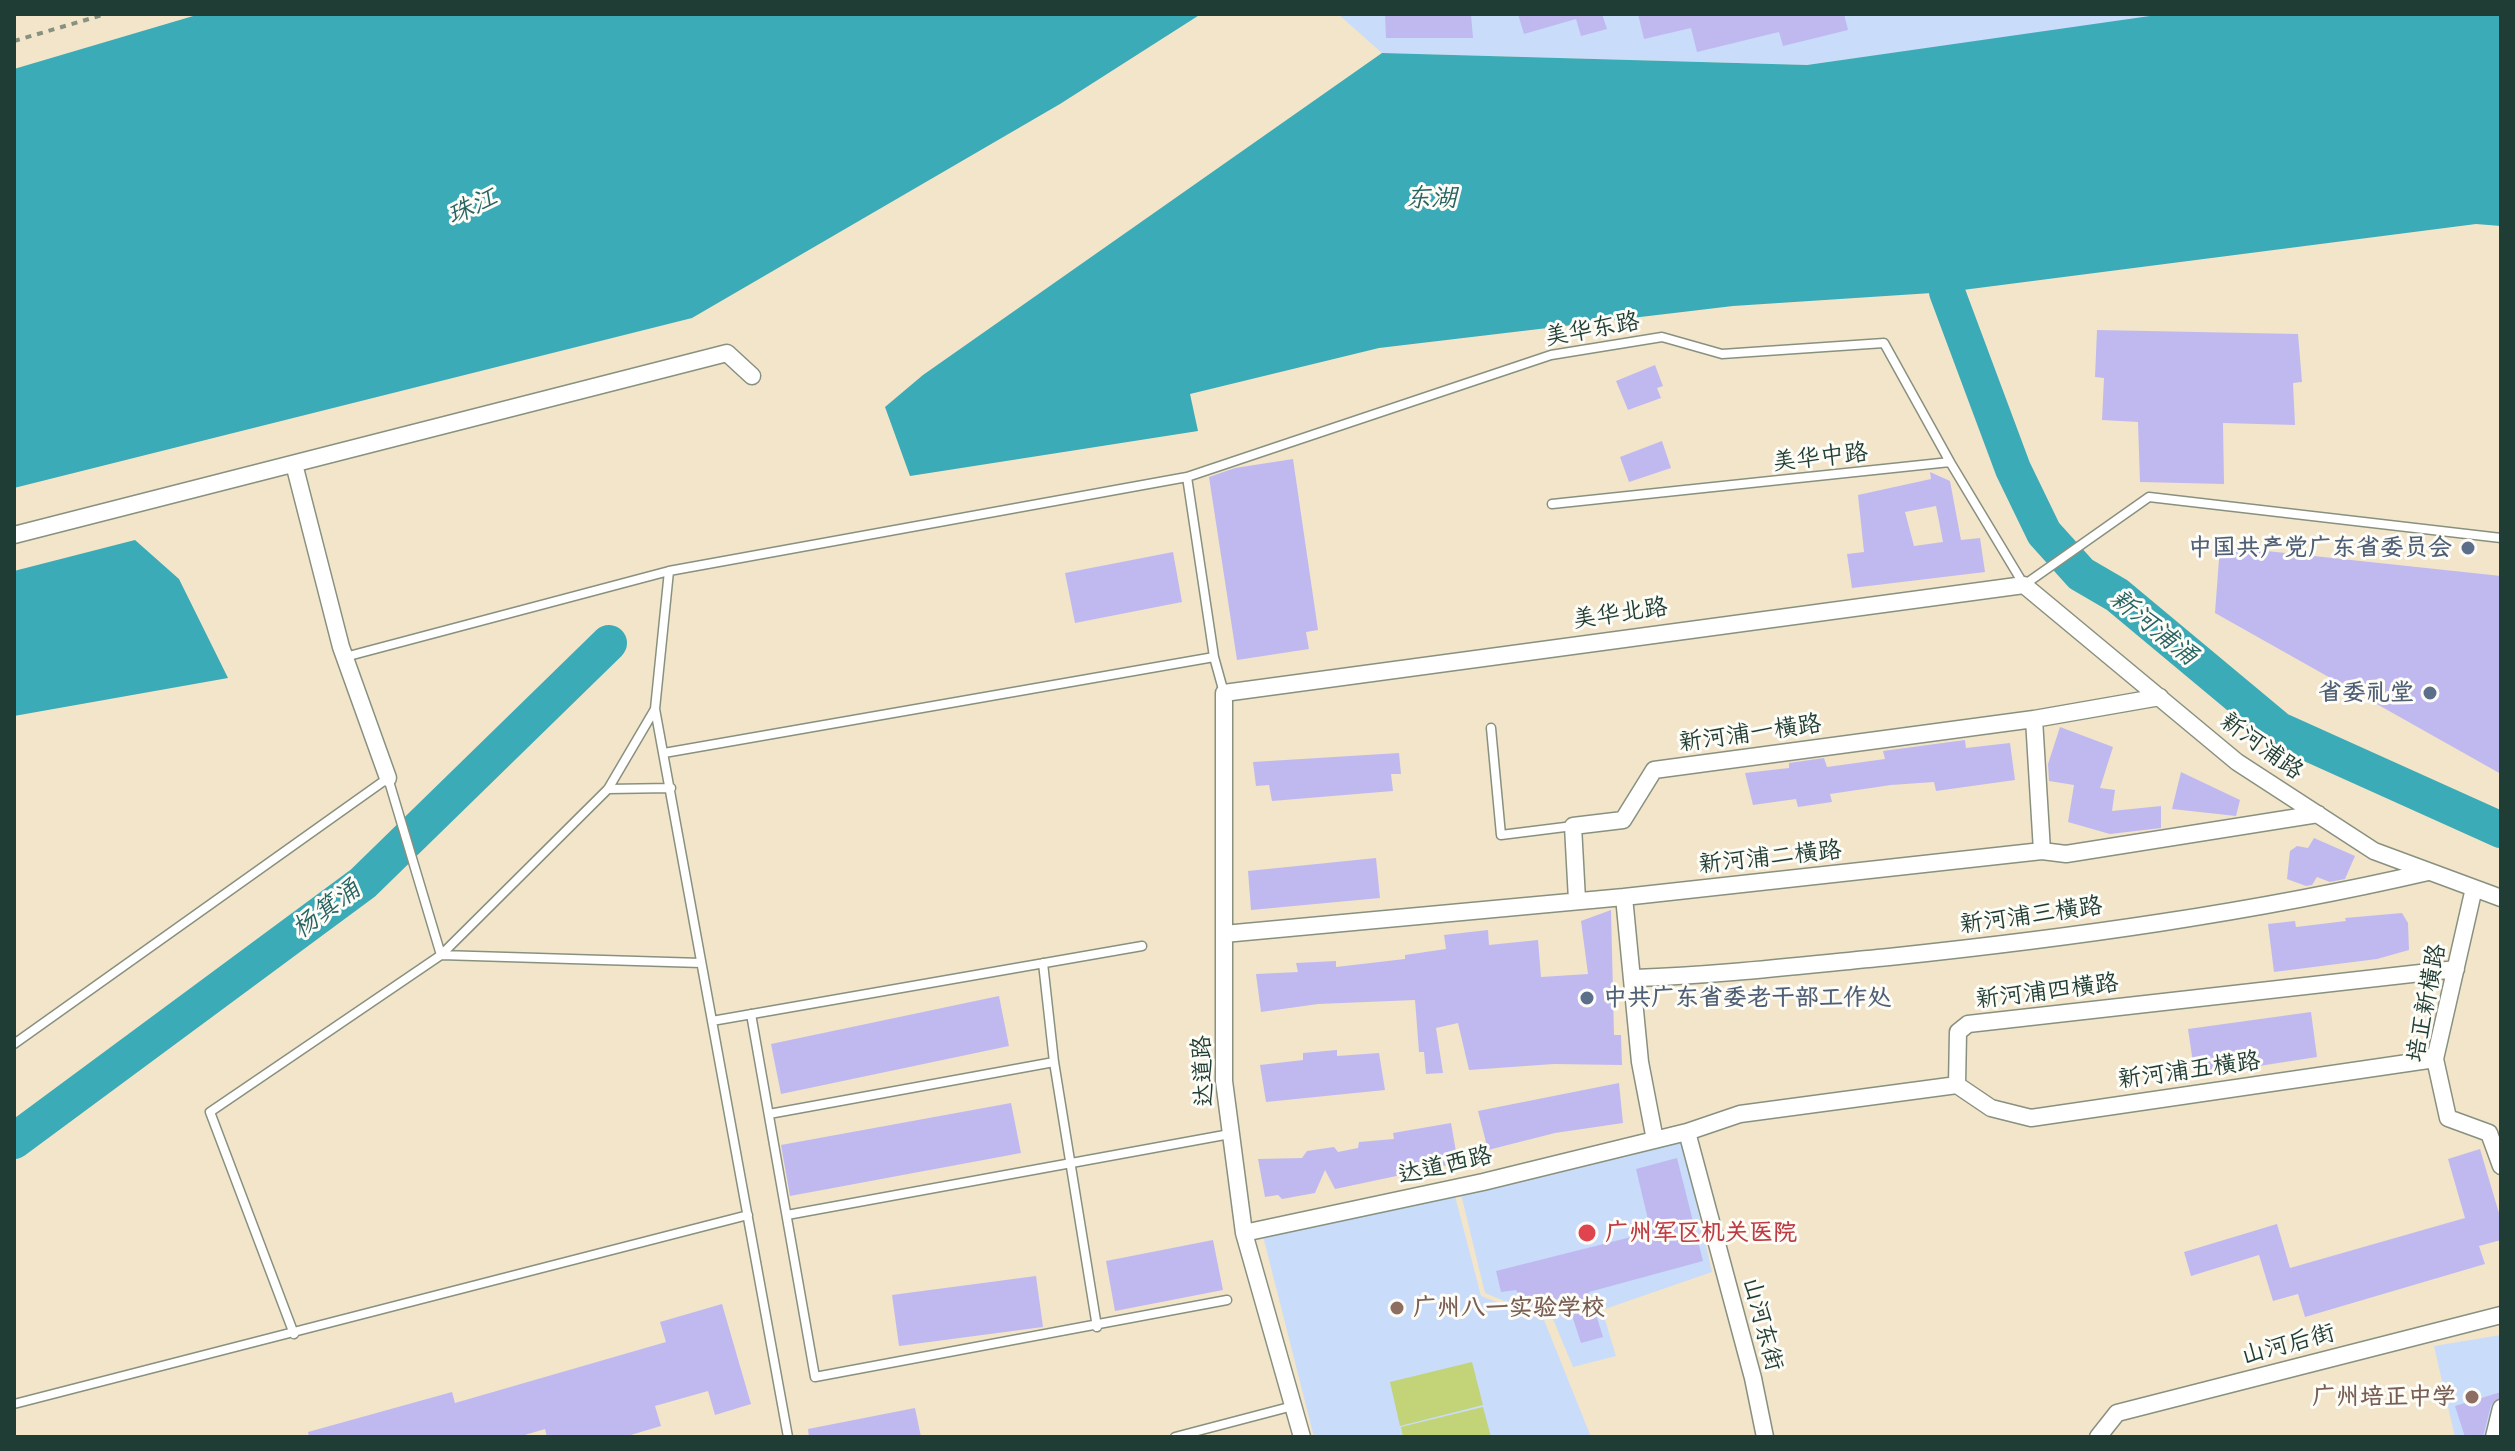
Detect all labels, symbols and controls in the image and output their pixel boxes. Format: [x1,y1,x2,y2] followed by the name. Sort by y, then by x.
[442,181,502,231] water label: 珠江
[1405,182,1457,214] water label: 东湖
[1542,306,1642,352] street label: 美华东路
[1771,438,1869,476] street label: 美华中路
[2188,534,2452,562] place label: 中国共产党广东省委员会
[2459,539,2477,557] marker: 中国共产党广东省委员会
[2104,582,2204,672] water label: 新河浦涌
[1570,592,1670,634] street label: 美华北路
[2318,679,2414,707] place label: 省委礼堂
[2421,684,2439,702] marker: 省委礼堂
[2215,706,2309,786] street label: 新河浦路
[1677,709,1823,757] street label: 新河浦一横路
[1697,835,1843,879] street label: 新河浦二横路
[285,873,367,945] water label: 杨箕涌
[1958,891,2104,939] street label: 新河浦三横路
[2400,941,2452,1065] street label: 培正新横路
[1974,968,2120,1014] street label: 新河浦四横路
[1603,984,1891,1012] place label: 中共广东省委老干部工作处
[1578,989,1596,1007] marker: 中共广东省委老干部工作处
[1187,1034,1219,1108] street label: 达道路
[2116,1046,2262,1094] street label: 新河浦五横路
[1395,1140,1495,1190] street label: 达道西路
[1605,1219,1797,1247] place label: 广州军区机关医院
[1576,1222,1598,1244] marker: 广州军区机关医院
[1737,1274,1789,1374] street label: 山河东街
[1413,1294,1605,1322] place label: 广州八一实验学校
[1388,1299,1406,1317] marker: 广州八一实验学校
[2238,1318,2338,1370] street label: 山河后街
[2312,1383,2456,1411] place label: 广州培正中学
[2463,1388,2481,1406] marker: 广州培正中学

